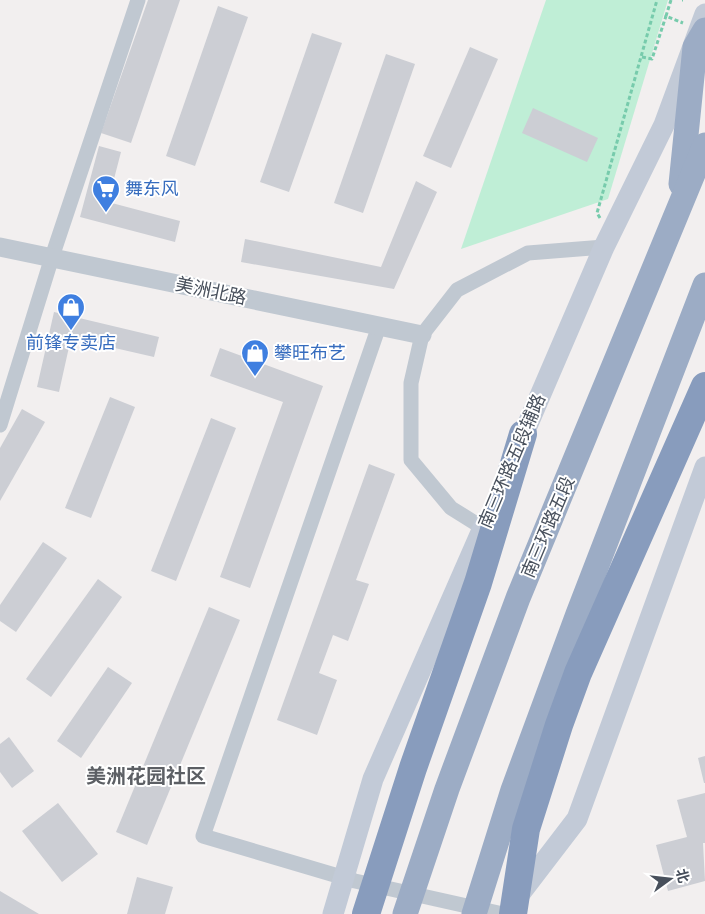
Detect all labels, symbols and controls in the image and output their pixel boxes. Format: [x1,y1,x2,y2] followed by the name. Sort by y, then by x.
[91,174,121,213] supermarket icon: 舞东风
[125,178,179,200] place label: 舞东风
[173,273,249,309] street label: 美洲北路
[56,292,86,331] shop icon: 前锋专卖店
[26,332,116,354] place label: 前锋专卖店
[240,338,270,377] shop icon: 攀旺布艺
[274,342,346,364] place label: 攀旺布艺
[474,391,550,531] street label: 南三环路五段辅路
[517,473,579,581] street label: 南三环路五段
[86,765,206,789] district label: 美洲花园社区
[645,854,695,904] north arrow
[672,867,692,885] text: 北

